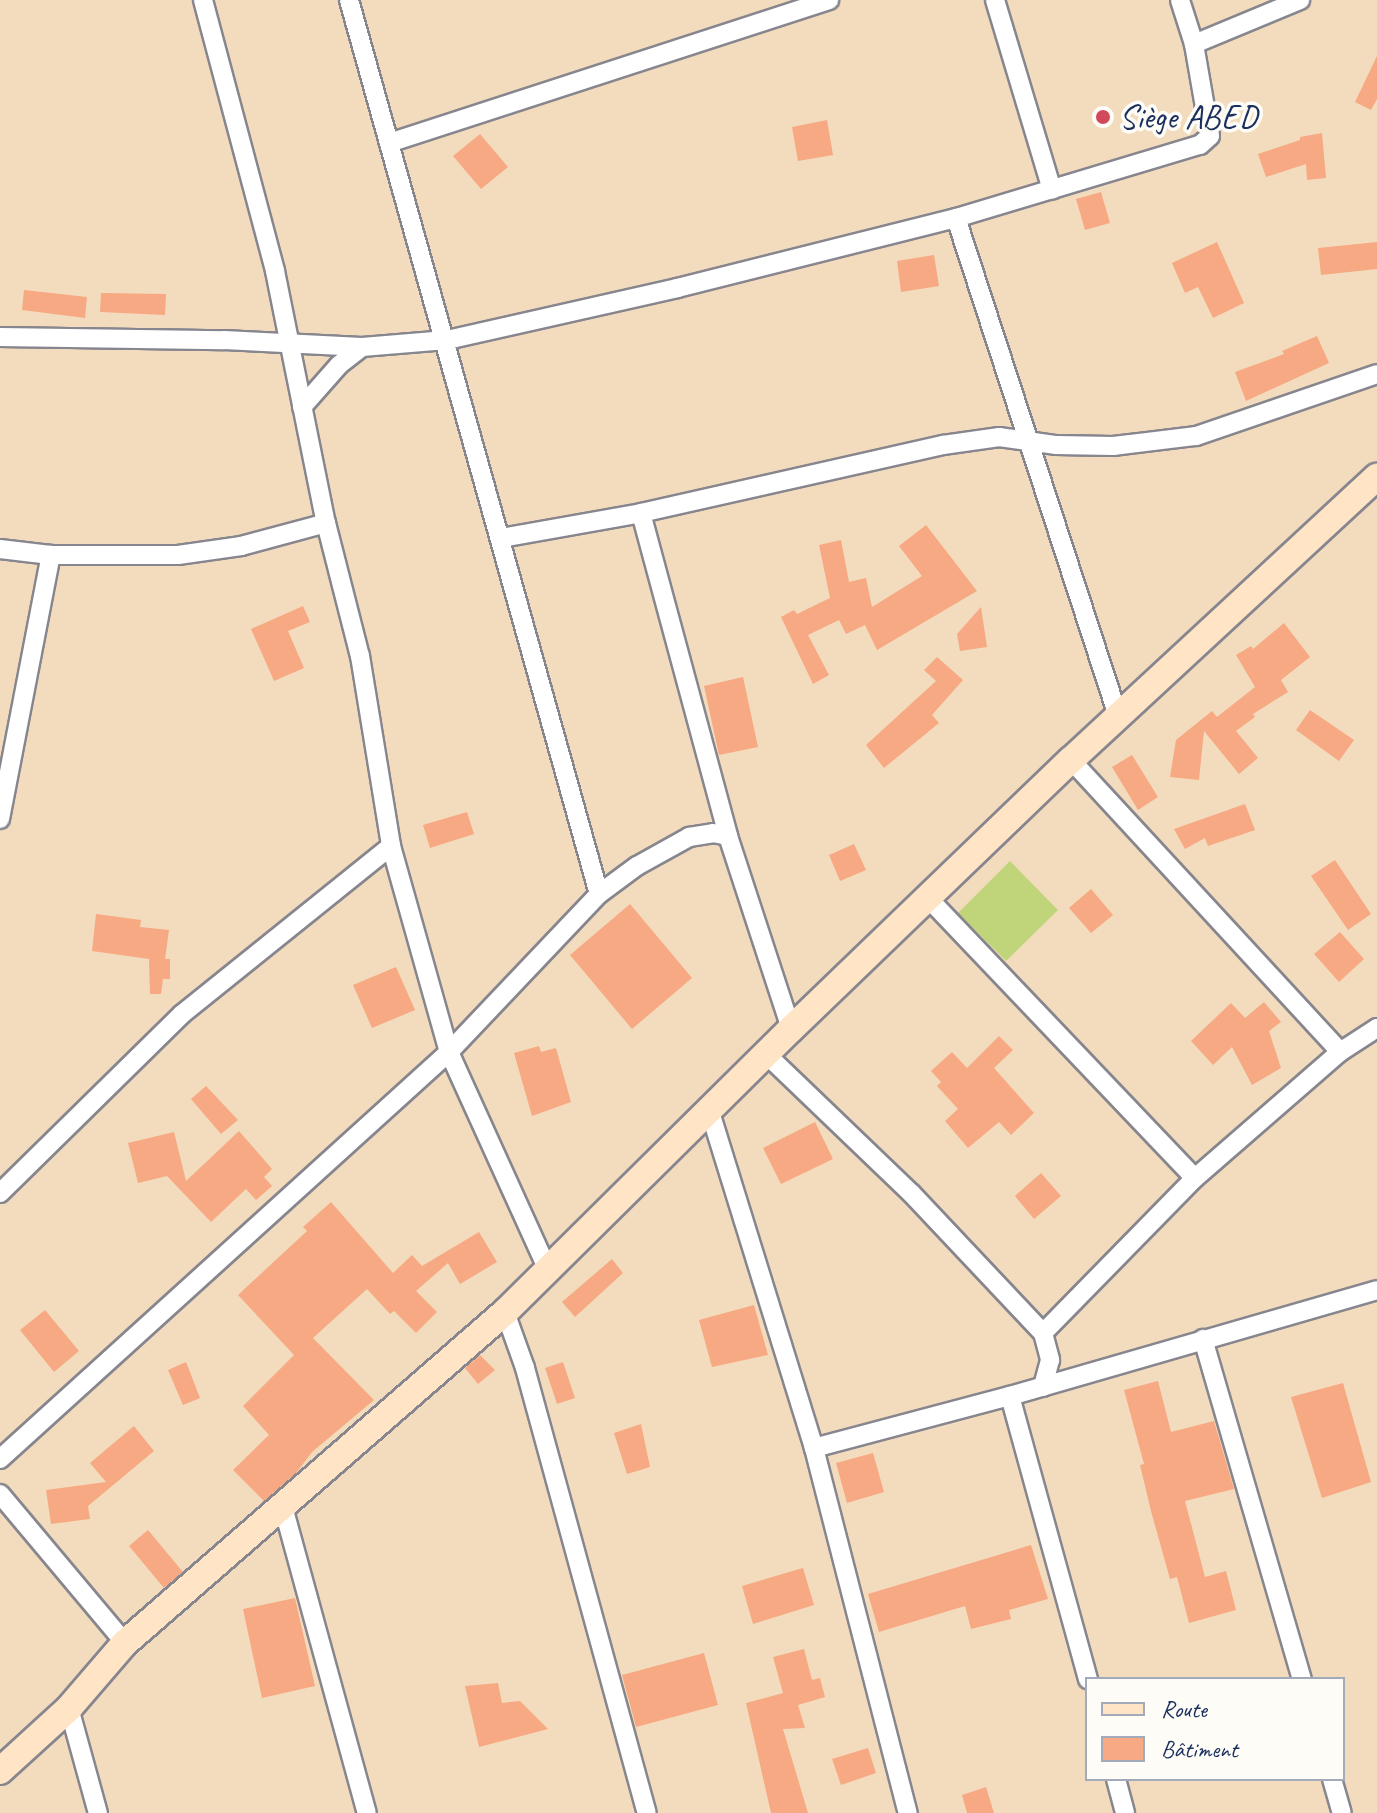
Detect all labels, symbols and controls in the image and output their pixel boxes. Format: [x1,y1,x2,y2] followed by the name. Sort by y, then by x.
[1119,97,1257,137] place label: Siège ABED
[1094,108,1112,126] marker: Siège ABED
[1085,1677,1345,1781] legend
[1161,1694,1207,1724] text: Route
[1161,1734,1238,1764] text: Bâtiment

